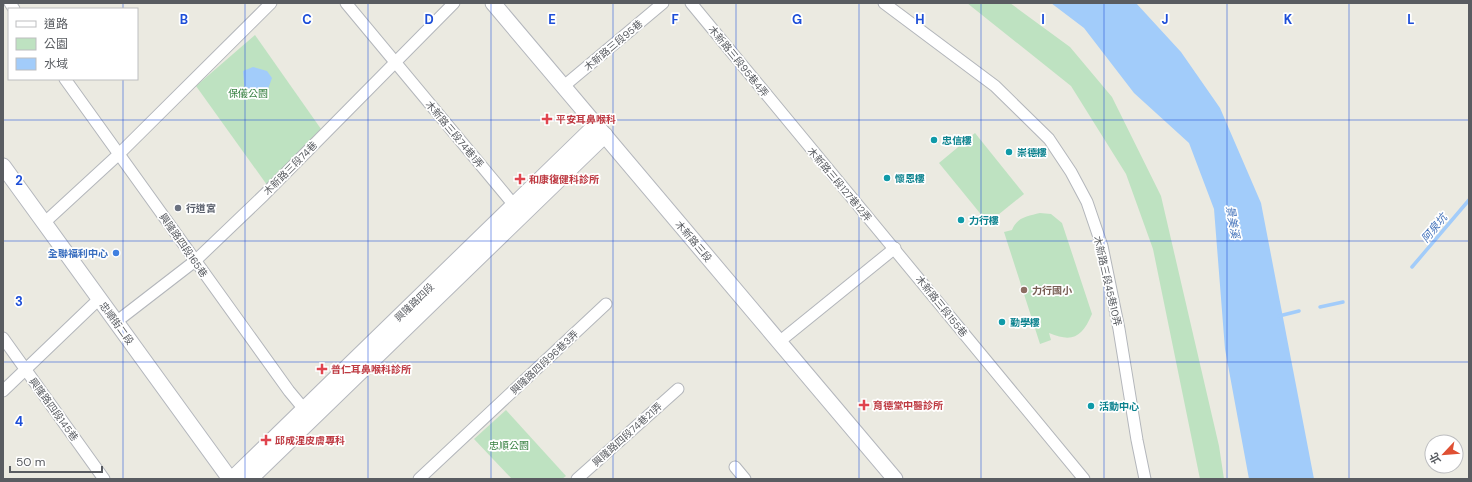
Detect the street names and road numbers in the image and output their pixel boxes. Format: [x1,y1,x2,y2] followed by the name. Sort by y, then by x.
[581,17,645,74] street label: 木新路三段95巷
[706,23,771,100] street label: 木新路三段95巷4弄
[423,98,487,171] street label: 木新路三段74巷1弄
[261,139,320,198] street label: 木新路三段74巷
[805,145,874,224] street label: 木新路三段127巷12弄
[157,211,211,280] street label: 興隆路四段165巷
[673,218,715,265] street label: 木新路三段
[1091,235,1124,327] street label: 木新路三段45巷10弄
[913,273,970,340] street label: 木新路三段155巷
[392,280,437,324] street label: 興隆路四段
[97,299,137,347] street label: 忠順街二段
[508,327,581,397] street label: 興隆路四段96巷3弄
[26,375,81,444] street label: 興隆路四段145巷
[590,400,665,469] street label: 興隆路四段74巷21弄

